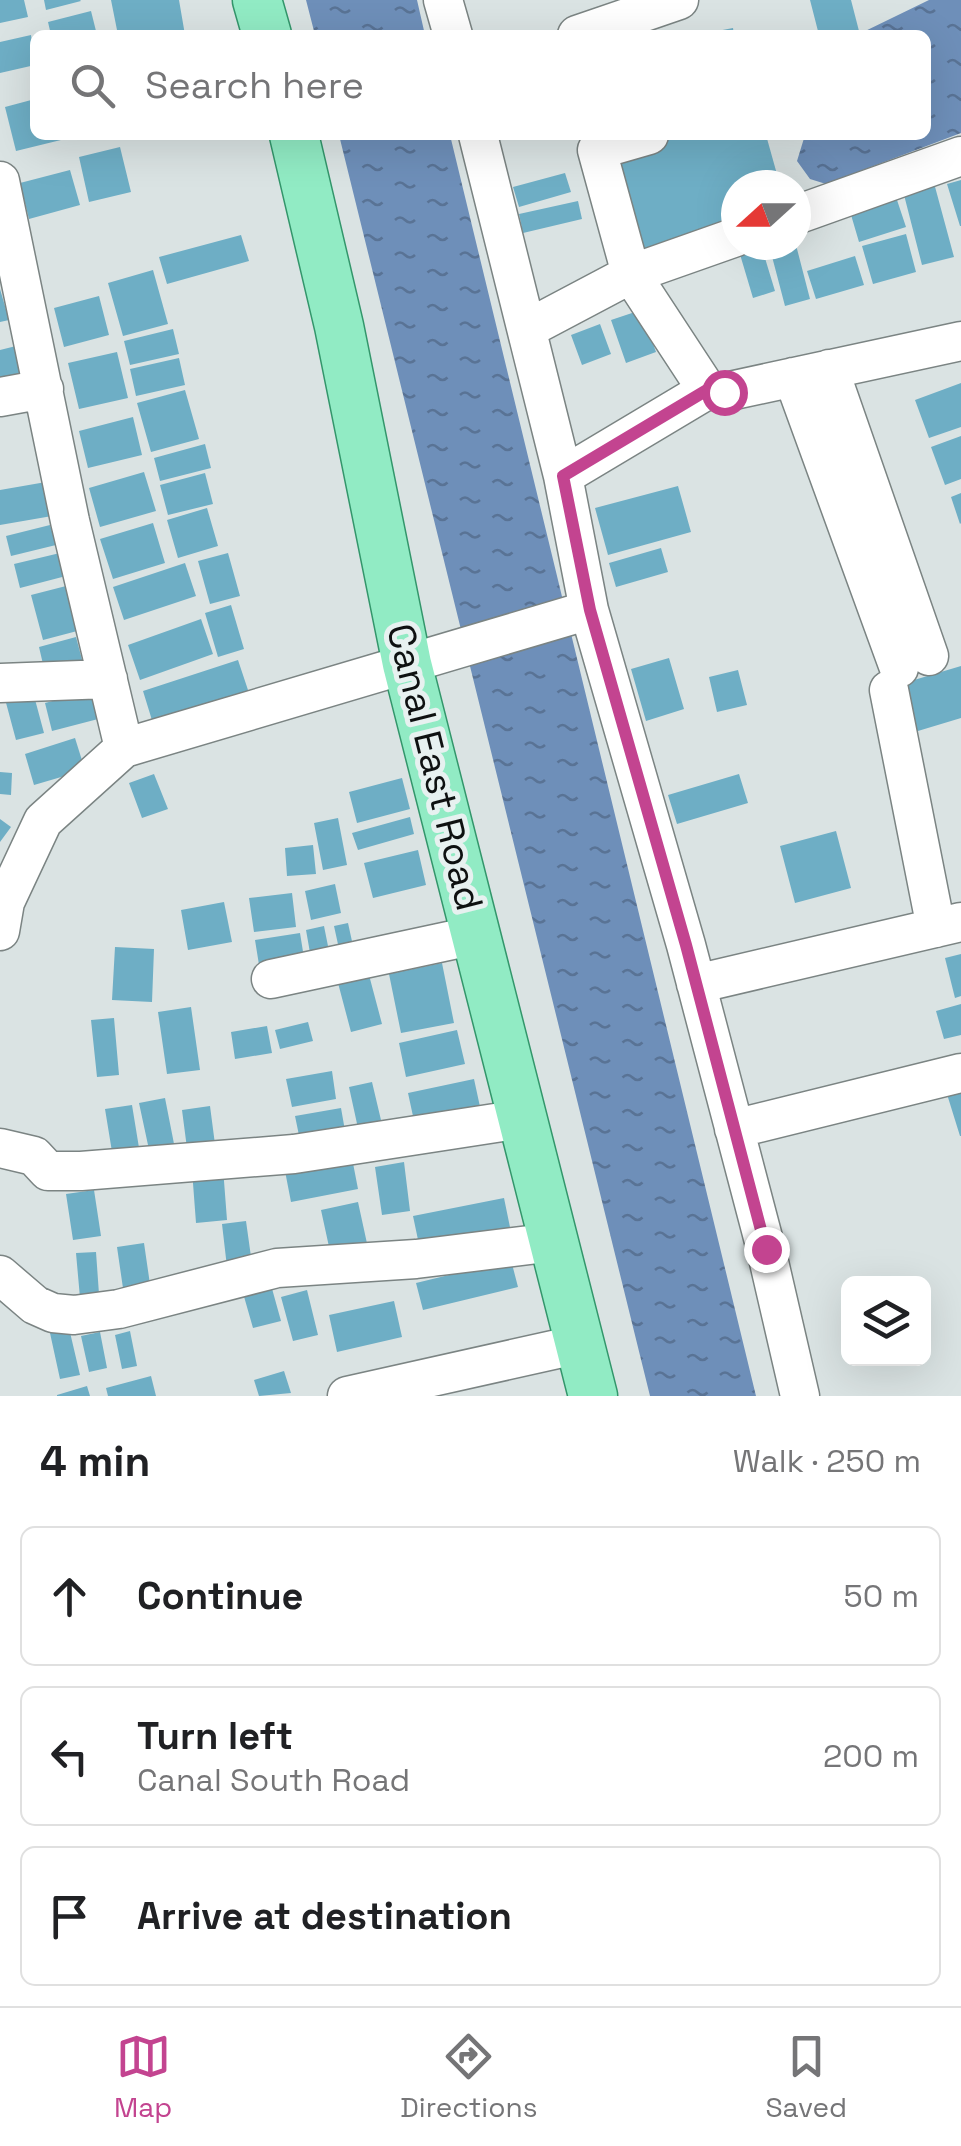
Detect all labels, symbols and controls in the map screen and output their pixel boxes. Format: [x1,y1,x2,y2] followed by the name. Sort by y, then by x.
[30,30,931,140] search box
[65,58,120,113] icon: search
[145,61,364,109] text: Search here
[721,170,811,260] north arrow
[702,370,748,416] route start
[376,619,494,915] street label: Canal East Road
[744,1227,790,1273] route end
[841,1276,931,1366] map controls
[841,1276,931,1366] button: layers
[40,1435,150,1488] text: 4 min
[733,1441,921,1481] text: Walk · 250 m
[42,1569,97,1624] icon: ahead
[137,1572,303,1620] text: Continue
[844,1576,919,1616] text: 50 m
[137,1712,293,1760] text: Turn left
[42,1729,97,1784] icon: left
[823,1736,919,1776] text: 200 m
[137,1760,410,1800] text: Canal South Road
[42,1889,97,1944] icon: arrive
[137,1892,512,1940] text: Arrive at destination
[114,2029,172,2125] tab: Map
[400,2029,537,2125] tab: Directions
[765,2029,847,2125] tab: Saved

